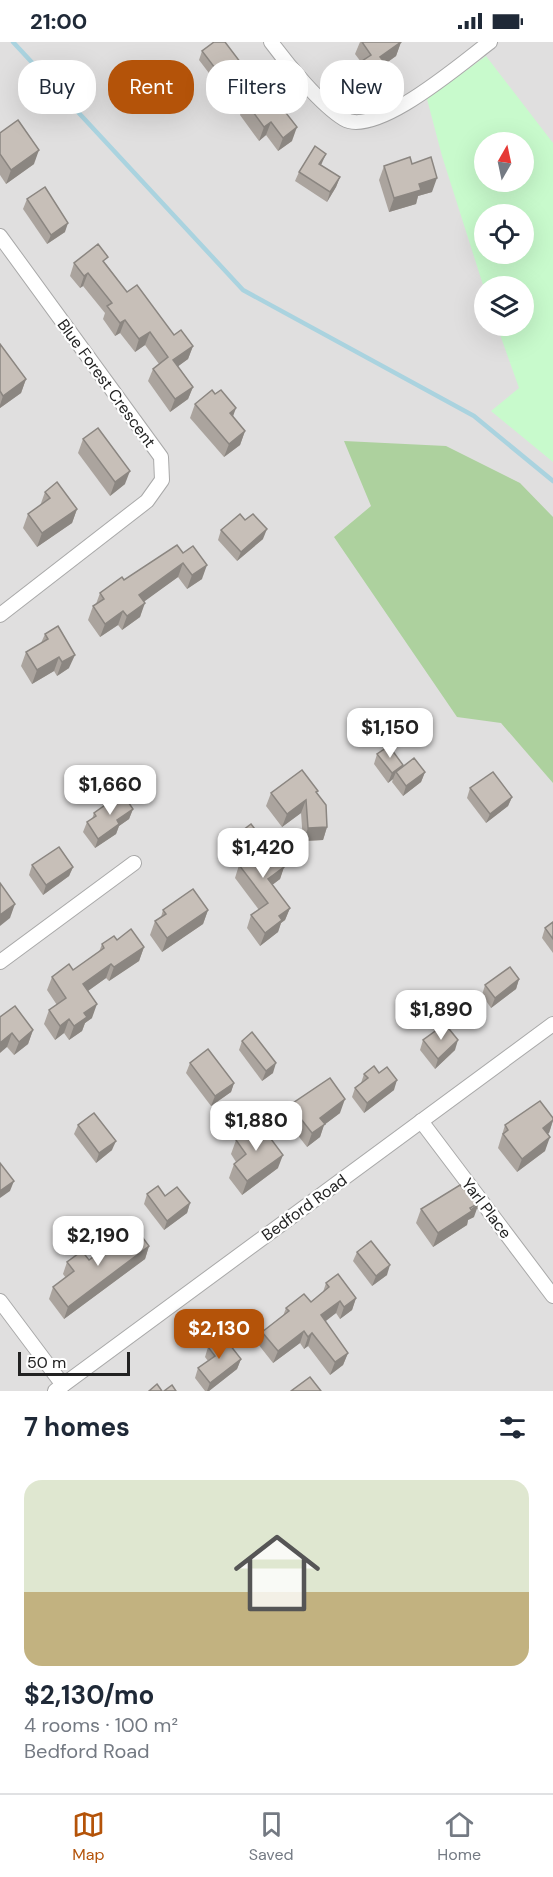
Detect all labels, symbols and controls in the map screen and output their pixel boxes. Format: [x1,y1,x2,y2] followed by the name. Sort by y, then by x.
[30,7,87,36] text: 21:00
[18,60,96,114] chip: Buy
[108,60,194,114] chip: Rent
[206,60,308,114] chip: Filters
[320,60,404,114] chip: New
[474,132,534,192] north arrow
[474,132,534,336] map controls
[474,204,534,264] button: locate
[474,276,534,336] button: layers
[53,315,160,452] street label: Blue Forest Crescent
[341,708,439,759] pin: $1,150
[361,714,419,740] text: $1,150
[61,765,159,816] pin: $1,660
[78,771,142,797] text: $1,660
[214,828,312,879] pin: $1,420
[232,834,294,860] text: $1,420
[392,990,490,1041] pin: $1,890
[409,996,473,1022] text: $1,890
[207,1101,305,1152] pin: $1,880
[224,1107,288,1133] text: $1,880
[257,1169,351,1245] street label: Bedford Road
[457,1174,516,1243] street label: Yarl Place
[49,1216,147,1267] pin: $2,190
[67,1222,129,1248] text: $2,190
[170,1309,268,1360] pin: $2,130
[188,1315,250,1341] text: $2,130
[18,1349,130,1376] scale bar
[27,1352,66,1373] text: 50 m
[24,1410,130,1444] text: 7 homes
[496,1411,529,1444] icon: filters
[223,1519,331,1627] icon: home
[24,1678,154,1712] text: $2,130/mo
[24,1712,178,1738] text: 4 rooms · 100 m²
[24,1738,150,1764] text: Bedford Road
[72,1808,105,1865] tab: Map
[249,1808,294,1865] tab: Saved
[437,1808,481,1865] tab: Home

